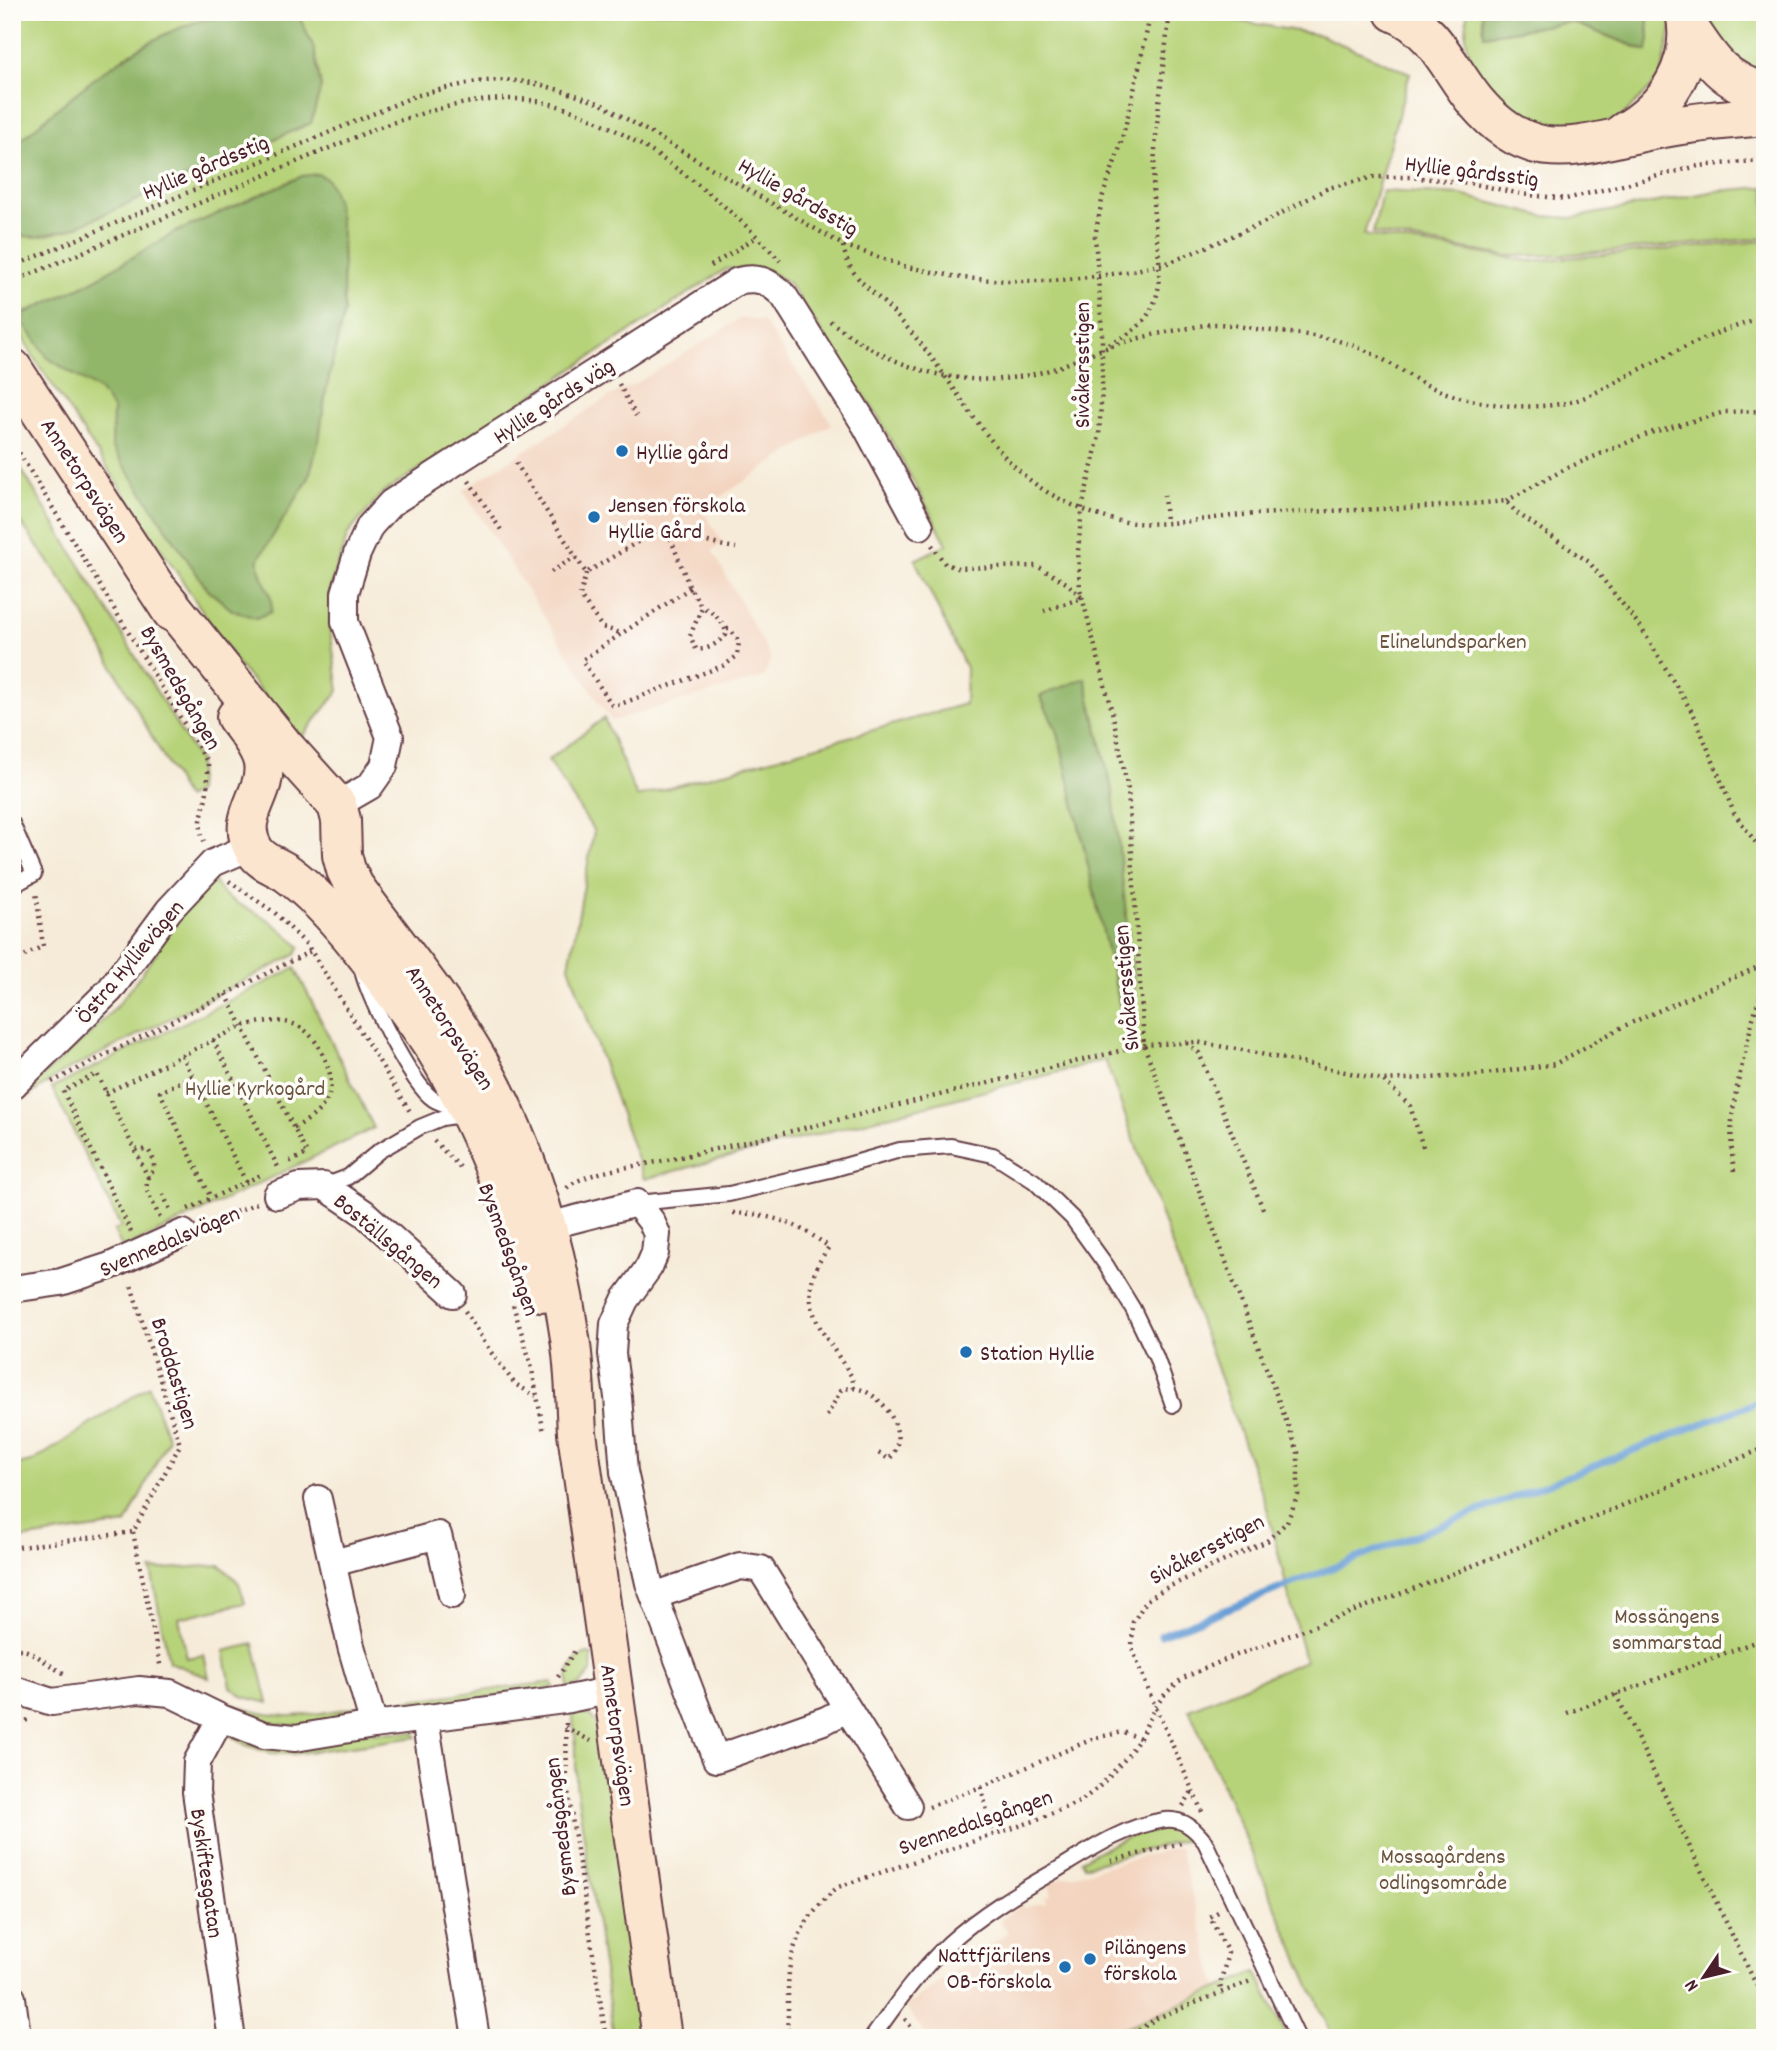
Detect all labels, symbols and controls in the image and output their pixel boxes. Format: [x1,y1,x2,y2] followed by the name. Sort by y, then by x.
[138,128,275,211] street label: Hyllie gårdsstig
[1403,149,1540,198] street label: Hyllie gårdsstig
[731,151,864,247] street label: Hyllie gårdsstig
[1068,302,1101,428] street label: Sivåkersstigen
[488,351,622,455] street label: Hyllie gårds väg
[30,413,136,551] street label: Annetorpsvägen
[636,438,729,471] place label: Hyllie gård
[614,443,630,459] marker: Hyllie gård
[608,491,747,550] place label: Jensen förskola Hyllie Gård
[586,509,602,525] marker: Jensen förskola Hyllie Gård
[130,620,228,757] street label: Bysmedsgången
[1379,627,1527,660] park label: Elinelundsparken
[70,894,194,1033] street label: Östra Hyllievägen
[1107,923,1150,1052] street label: Sivåkersstigen
[395,960,501,1098] street label: Annetorpsvägen
[185,1074,325,1107] park label: Hyllie Kyrkogård
[467,1179,546,1321] street label: Bysmedsgången
[325,1187,449,1299] street label: Boställsgången
[95,1199,246,1288] street label: Svennedalsvägen
[140,1314,205,1434] street label: Broddastigen
[980,1339,1095,1372] place label: Station Hyllie
[958,1344,974,1360] marker: Station Hyllie
[1144,1507,1271,1595] street label: Sivåkersstigen
[1612,1602,1722,1661] park label: Mossängens sommarstad
[589,1662,642,1809] street label: Annetorpsvägen
[538,1755,587,1898] street label: Bysmedsgången
[895,1783,1058,1866] street label: Svennedalsgången
[179,1806,230,1940] street label: Byskiftesgatan
[1379,1842,1507,1901] park label: Mossagårdens odlingsområde
[1104,1933,1187,1992] place label: Pilängens förskola
[938,1941,1052,2000] place label: Nattfjärilens OB-förskola
[1668,1941,1738,2011] north arrow
[1082,1951,1098,1967] marker: Pilängens förskola
[1057,1959,1073,1975] marker: Nattfjärilens OB-förskola
[1679,1973,1707,1996] text: N

